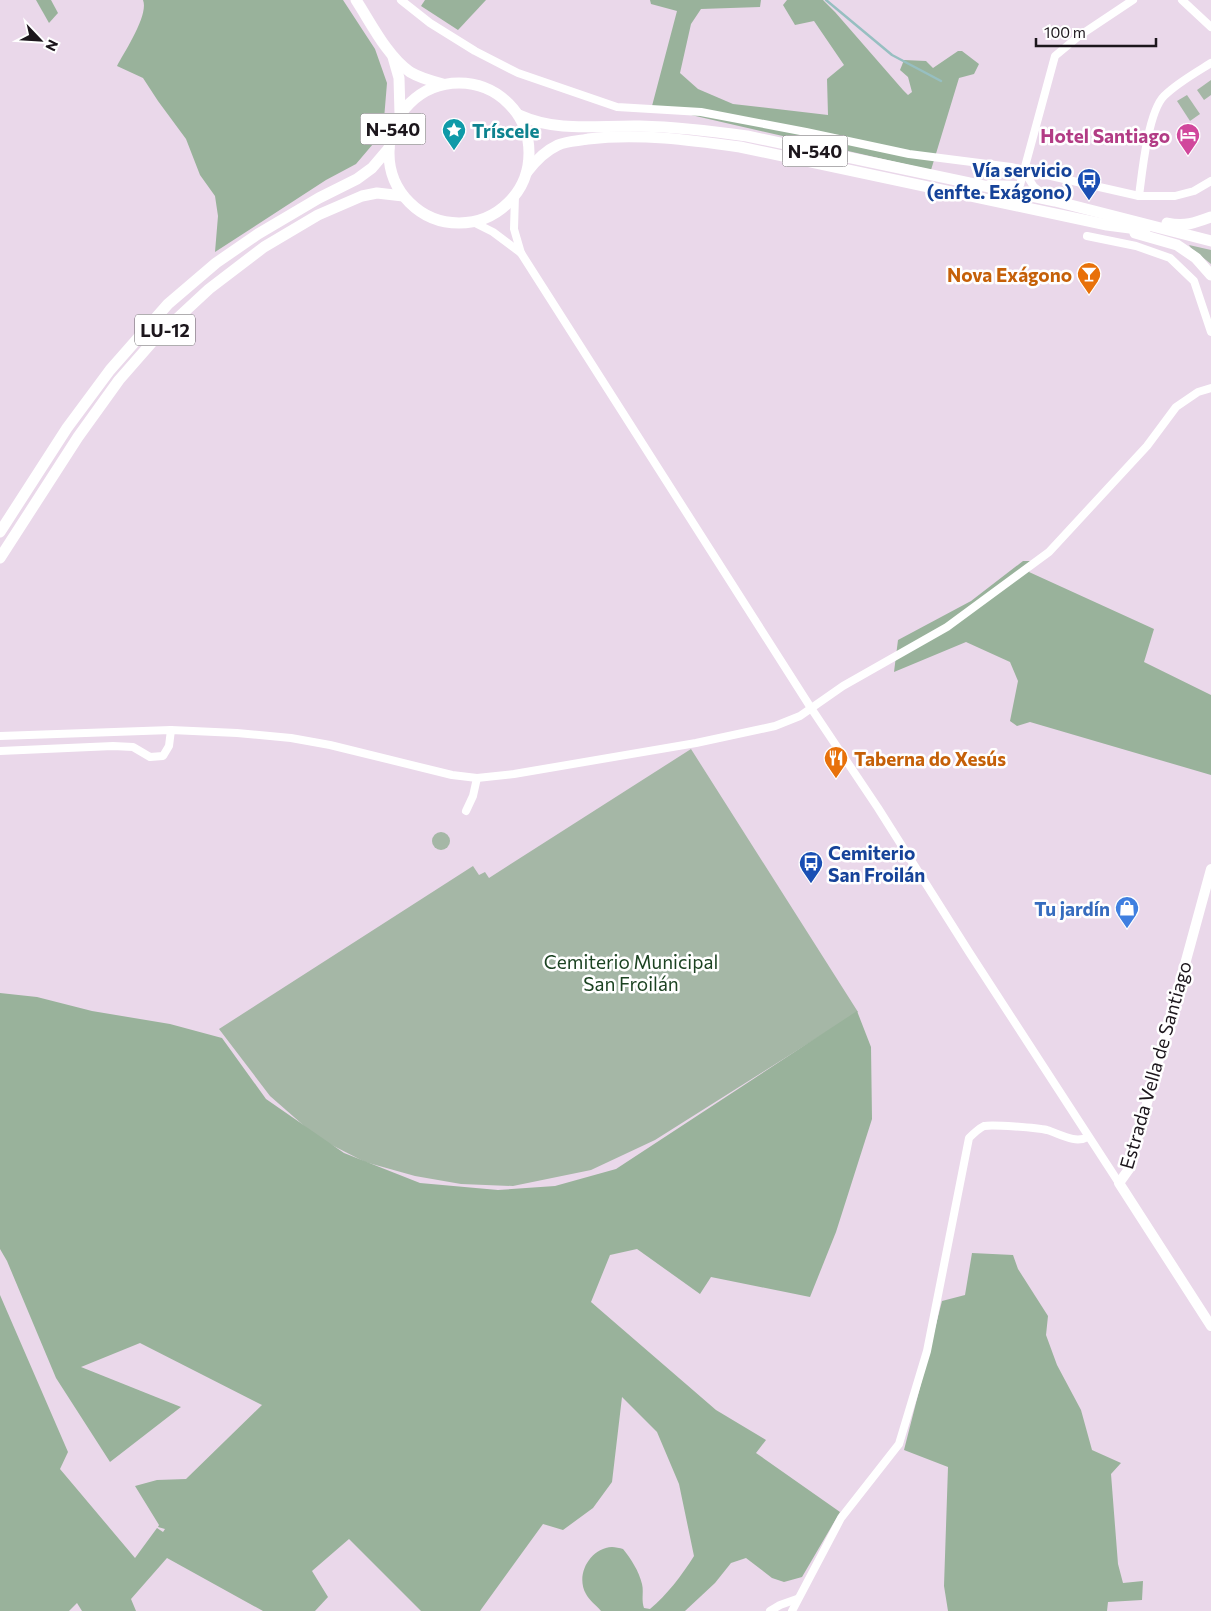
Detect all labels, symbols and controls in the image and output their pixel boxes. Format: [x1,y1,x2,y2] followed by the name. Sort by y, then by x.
[15,15,65,65] north arrow
[1036,15,1156,47] scale bar
[1044,23,1086,41] text: 100 m
[42,37,62,54] text: N
[360,114,426,144] road number: N-540
[441,117,467,151] place icon: Tríscele
[472,119,539,142] place label: Tríscele
[1175,122,1201,156] hotel icon: Hotel Santiago
[1040,124,1170,147] place label: Hotel Santiago
[782,136,848,166] road number: N-540
[927,158,1072,203] place label: Vía servicio (enfte. Exágono)
[1076,167,1102,201] bus stop icon: Vía servicio (enfte. Exágono)
[1076,261,1102,295] bar icon: Nova Exágono
[947,263,1072,286] place label: Nova Exágono
[135,314,195,346] road number: LU-12
[823,745,849,779] restaurant icon: Taberna do Xesús
[854,747,1006,770] place label: Taberna do Xesús
[828,841,925,886] place label: Cemiterio San Froilán
[798,850,824,884] bus stop icon: Cemiterio San Froilán
[1114,895,1140,929] shop icon: Tu jardín
[1034,897,1110,920] place label: Tu jardín
[544,950,718,995] park label: Cemiterio Municipal San Froilán
[1114,958,1196,1172] street label: Estrada Vella de Santiago

